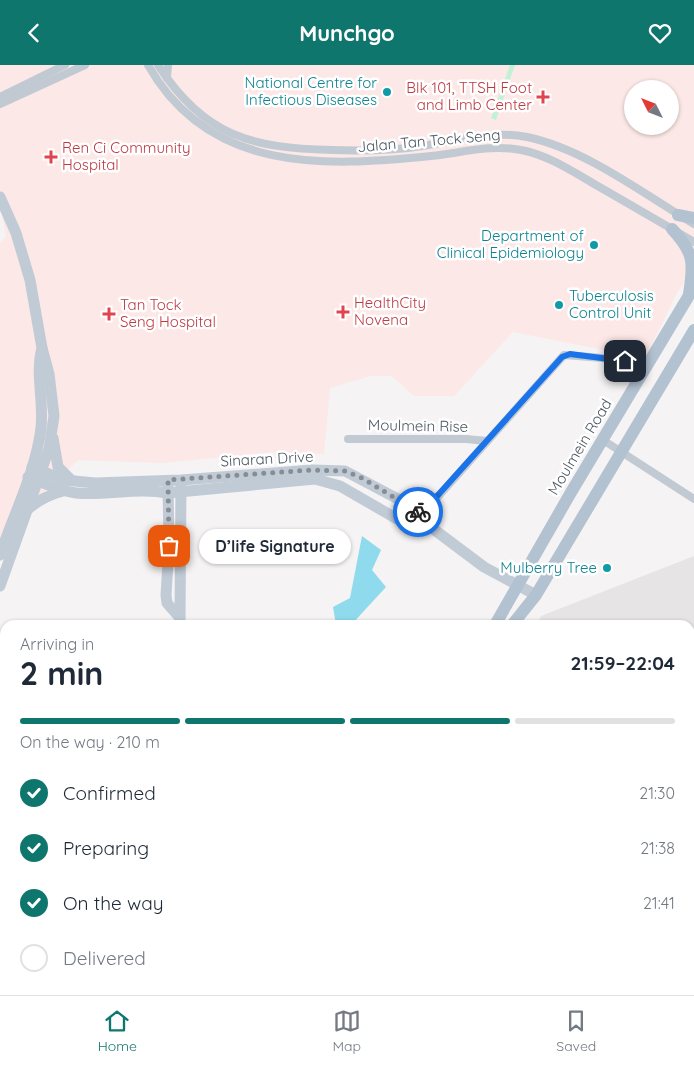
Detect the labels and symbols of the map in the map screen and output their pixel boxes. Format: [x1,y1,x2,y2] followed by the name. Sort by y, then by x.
[245,73,377,109] place label: National Centre for Infectious Diseases
[406,78,532,114] place label: Blk 101, TTSH Foot and Limb Center
[624,80,679,135] north arrow
[381,86,393,98] marker: National Centre for Infectious Diseases
[536,90,550,104] marker: Blk 101, TTSH Foot and Limb Center
[357,125,501,156] street label: Jalan Tan Tock Seng
[62,138,191,174] place label: Ren Ci Community Hospital
[44,150,58,164] marker: Ren Ci Community Hospital
[437,226,585,262] place label: Department of Clinical Epidemiology
[588,239,600,251] marker: Department of Clinical Epidemiology
[569,286,654,322] place label: Tuberculosis Control Unit
[354,293,426,329] place label: HealthCity Novena
[120,295,216,331] place label: Tan Tock Seng Hospital
[553,299,565,311] marker: Tuberculosis Control Unit
[336,305,350,319] marker: HealthCity Novena
[102,307,116,321] marker: Tan Tock Seng Hospital
[604,340,646,382] pin
[543,395,616,498] street label: Moulmein Road
[368,415,468,436] street label: Moulmein Rise
[220,447,314,470] street label: Sinaran Drive
[393,487,443,537] courier
[148,525,190,567] pin
[199,529,352,563] callout: D’life Signature
[500,558,597,577] place label: Mulberry Tree
[601,562,613,574] marker: Mulberry Tree

